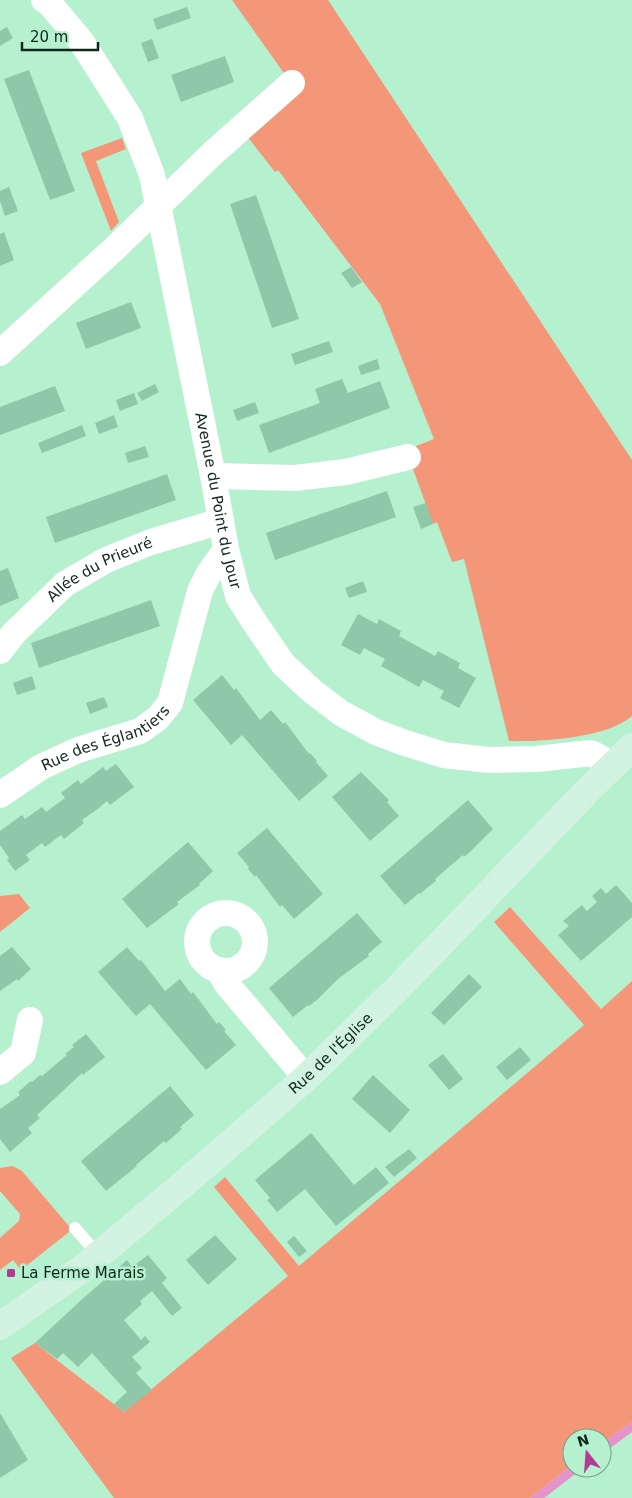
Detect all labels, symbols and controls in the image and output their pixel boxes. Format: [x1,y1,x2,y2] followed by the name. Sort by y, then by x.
[22,20,99,52] scale bar
[30,28,68,46] text: 20 m
[191,411,245,591] street label: Avenue du Point du Jour
[43,533,155,606] street label: Allée du Prieuré
[39,702,174,775] street label: Rue des Églantiers
[285,1009,376,1098] street label: Rue de l'Église
[21,1264,145,1282] place label: La Ferme Marais
[5,1267,17,1279] marker: La Ferme Marais
[562,1428,612,1478] north arrow
[575,1431,591,1450] text: N

